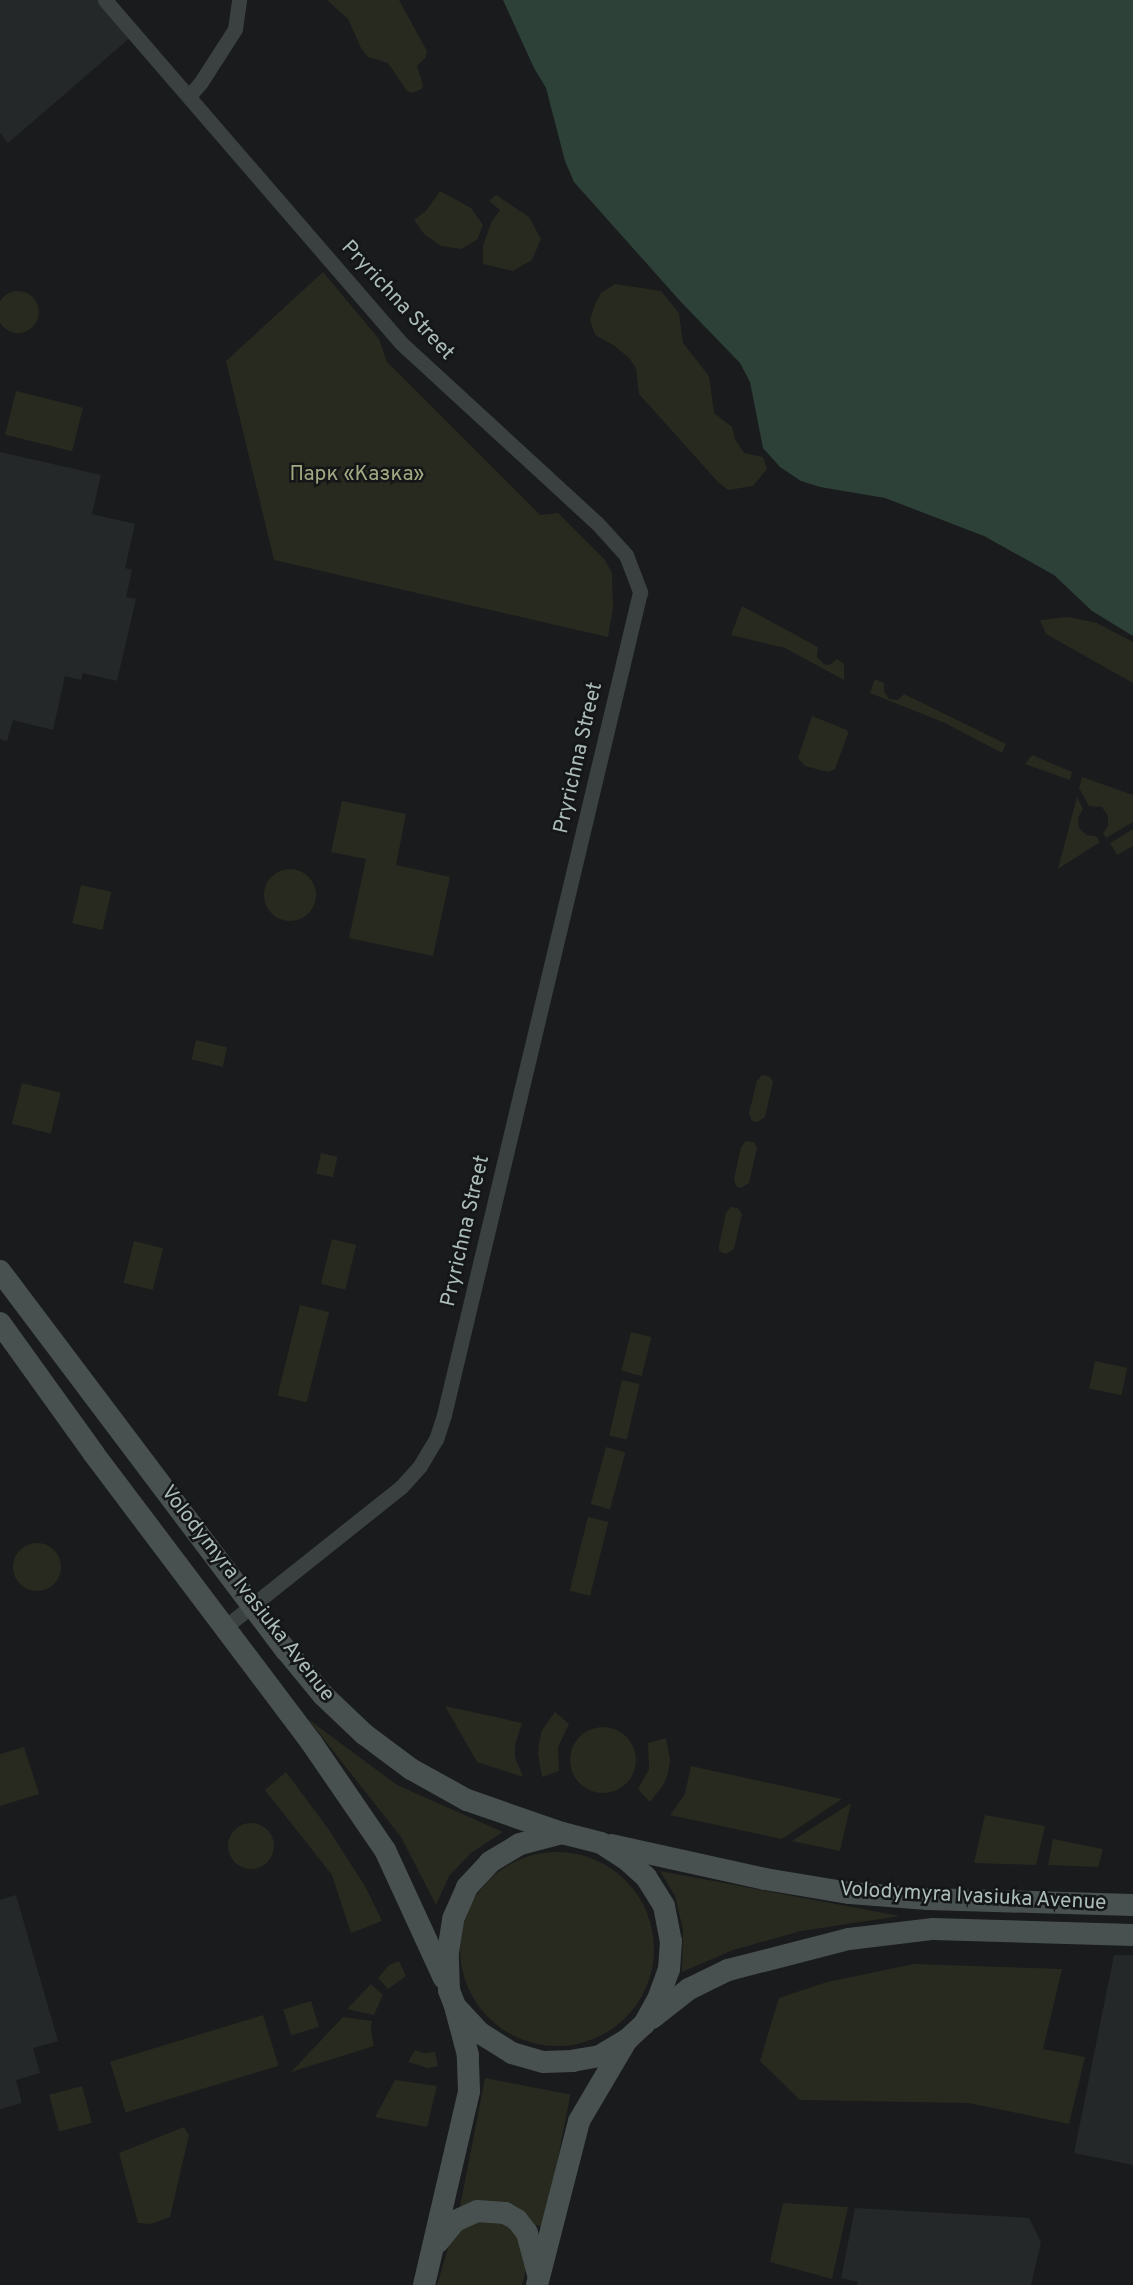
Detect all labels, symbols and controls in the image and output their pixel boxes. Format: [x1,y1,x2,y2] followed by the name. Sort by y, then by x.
[335,236,459,366] street label: Pryrichna Street
[290,462,424,488] park label: Парк «Казка»
[549,680,609,836] street label: Pryrichna Street
[436,1153,496,1309] street label: Pryrichna Street
[155,1481,339,1707] street label: Volodymyra Ivasiuka Avenue
[839,1877,1107,1917] street label: Volodymyra Ivasiuka Avenue

